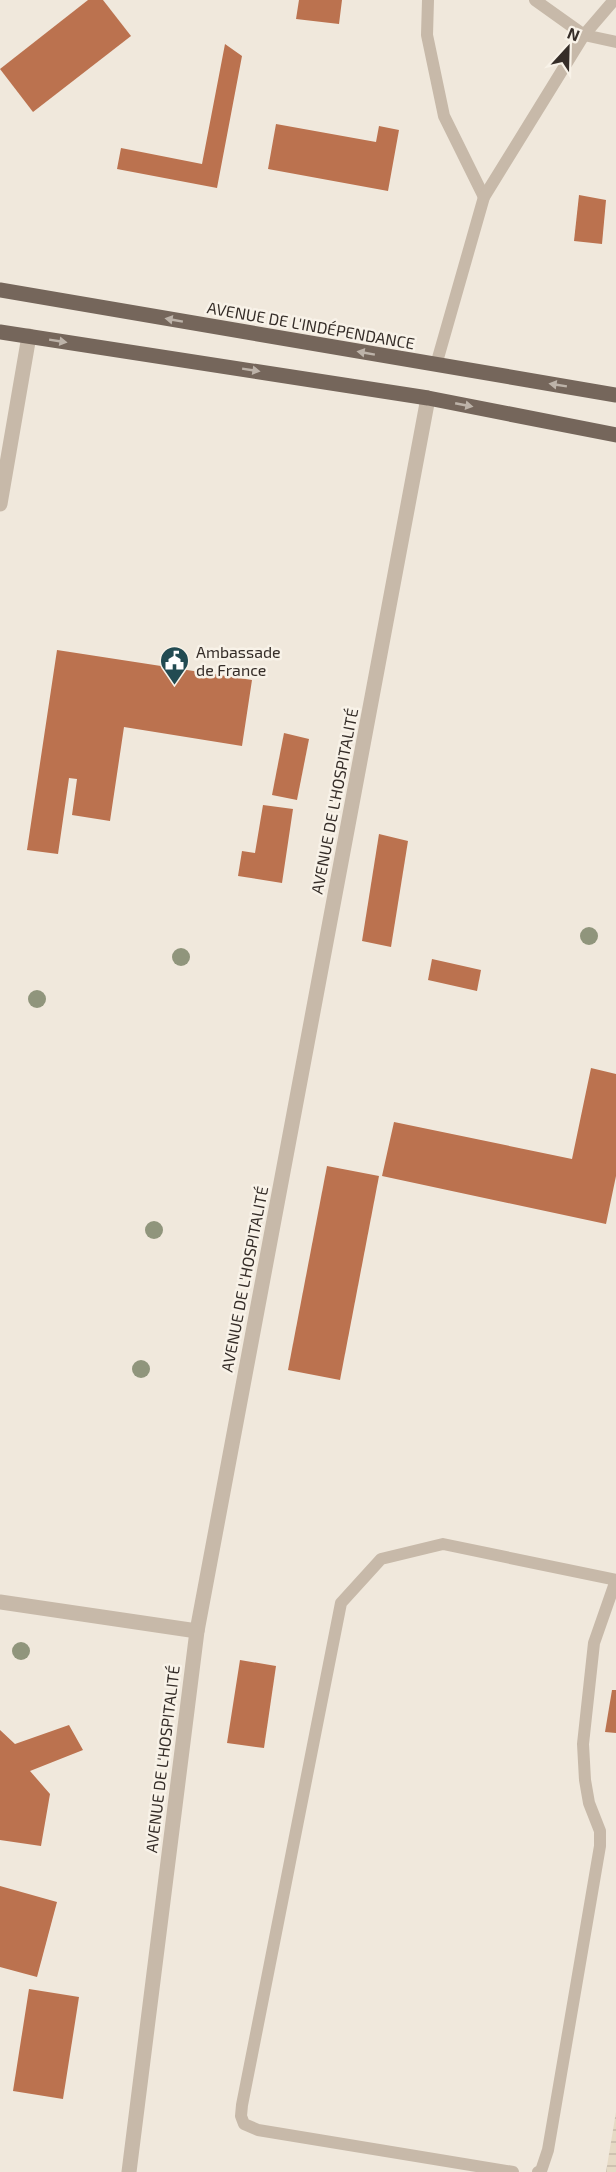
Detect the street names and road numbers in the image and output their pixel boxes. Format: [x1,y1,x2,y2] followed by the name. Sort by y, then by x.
[206,297,416,353] street label: AVENUE DE L'INDÉPENDANCE
[307,706,361,896] street label: AVENUE DE L'HOSPITALITÉ
[217,1184,271,1374] street label: AVENUE DE L'HOSPITALITÉ
[141,1664,183,1854] street label: AVENUE DE L'HOSPITALITÉ

